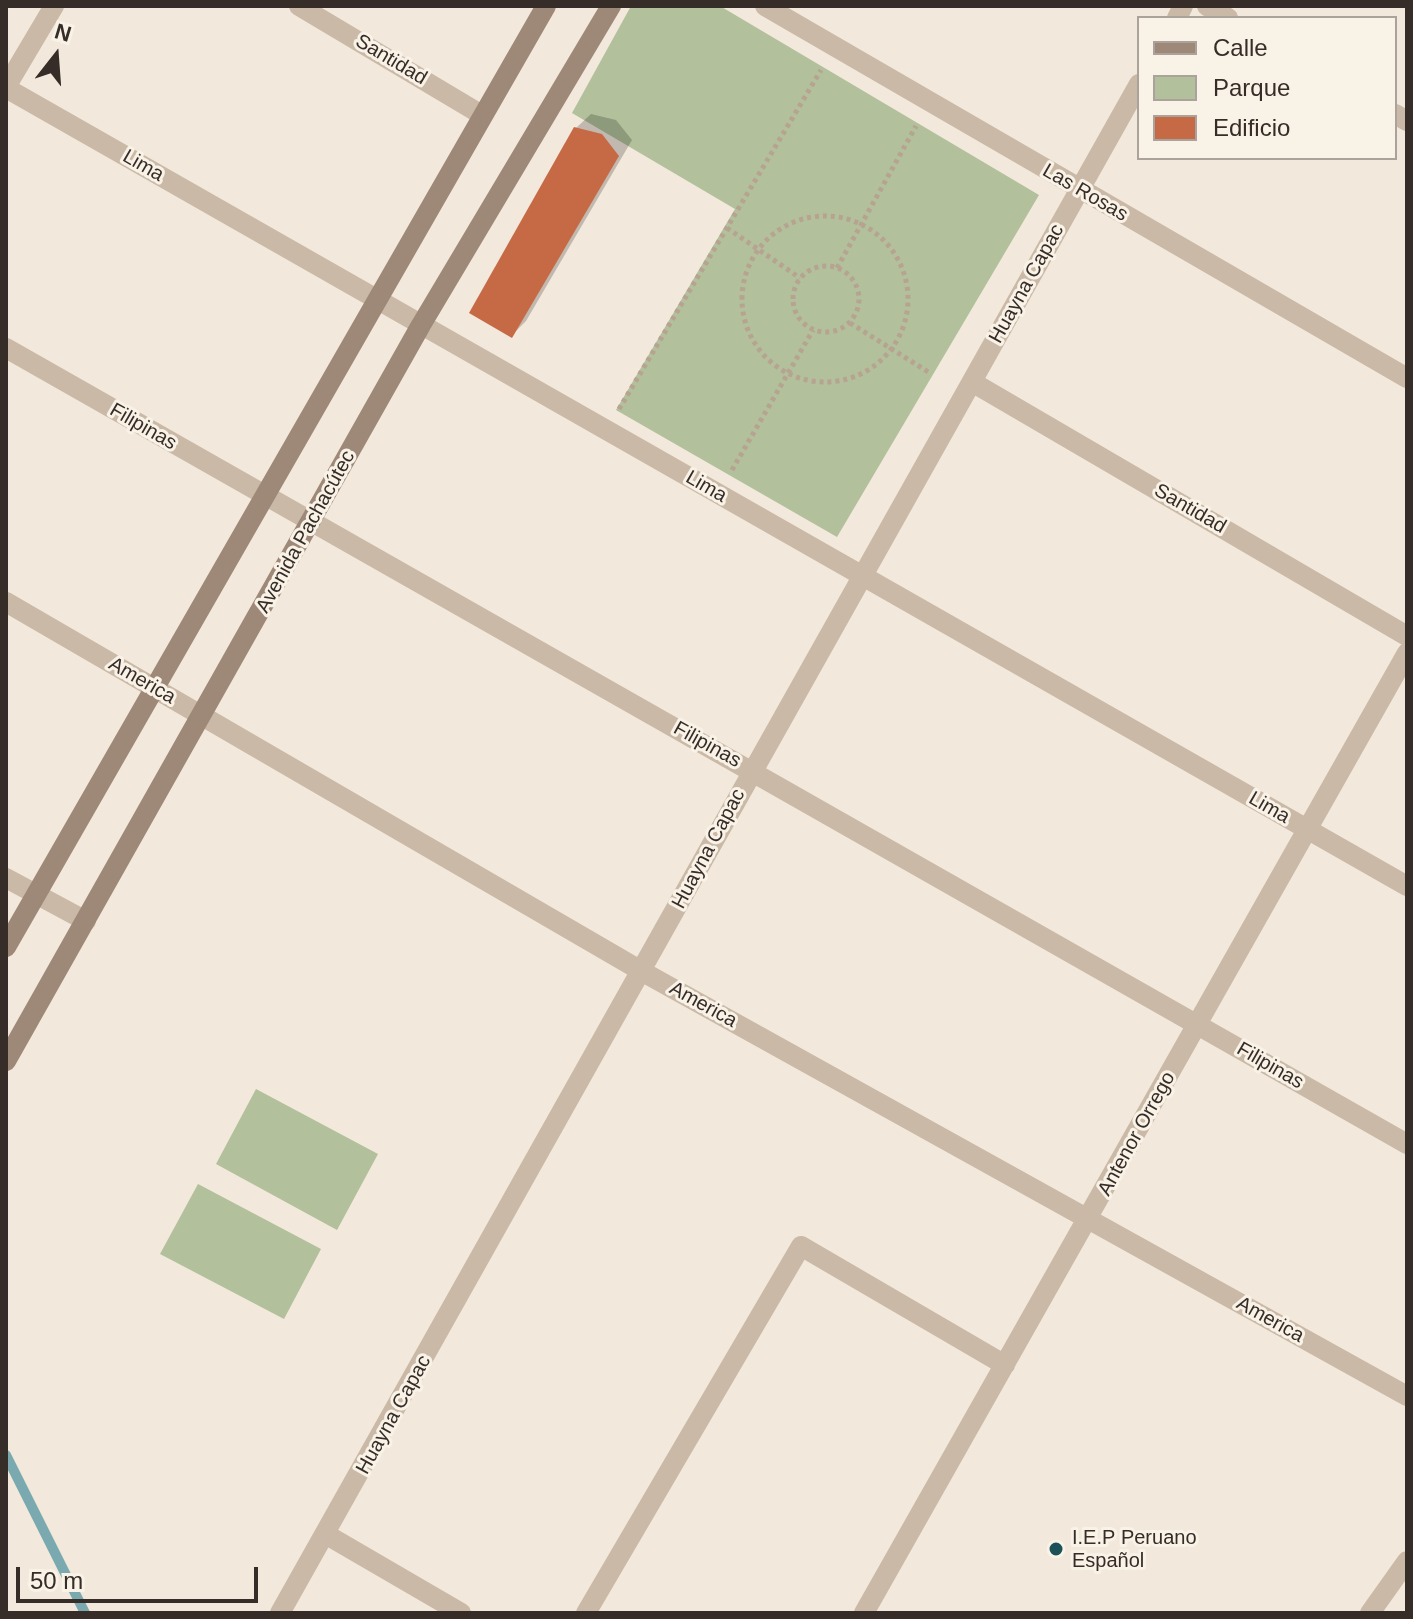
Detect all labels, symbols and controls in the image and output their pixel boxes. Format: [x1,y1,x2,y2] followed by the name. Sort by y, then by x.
[16,16,96,96] north arrow
[1137,16,1397,160] legend
[52,18,74,47] text: N
[351,29,431,91] street label: Santidad
[1213,34,1268,61] text: Calle
[1213,74,1290,101] text: Parque
[1213,114,1290,141] text: Edificio
[118,145,168,187] street label: Lima
[1038,159,1132,227] street label: Las Rosas
[984,220,1070,348] street label: Huayna Capac
[105,398,181,456] street label: Filipinas
[251,447,361,617] street label: Avenida Pachacútec
[681,466,731,508] street label: Lima
[1150,479,1230,539] street label: Santidad
[104,652,180,710] street label: America
[669,717,745,773] street label: Filipinas
[667,785,751,913] street label: Huayna Capac
[1244,787,1294,829] street label: Lima
[665,977,741,1033] street label: America
[1232,1037,1308,1095] street label: Filipinas
[1093,1068,1181,1200] street label: Antenor Orrego
[1232,1292,1308,1348] street label: America
[351,1351,437,1479] street label: Huayna Capac
[1072,1526,1197,1573] place label: I.E.P Peruano Español
[1047,1540,1065,1558] marker: I.E.P Peruano Español
[20,1551,262,1601] scale bar
[30,1567,83,1594] text: 50 m

